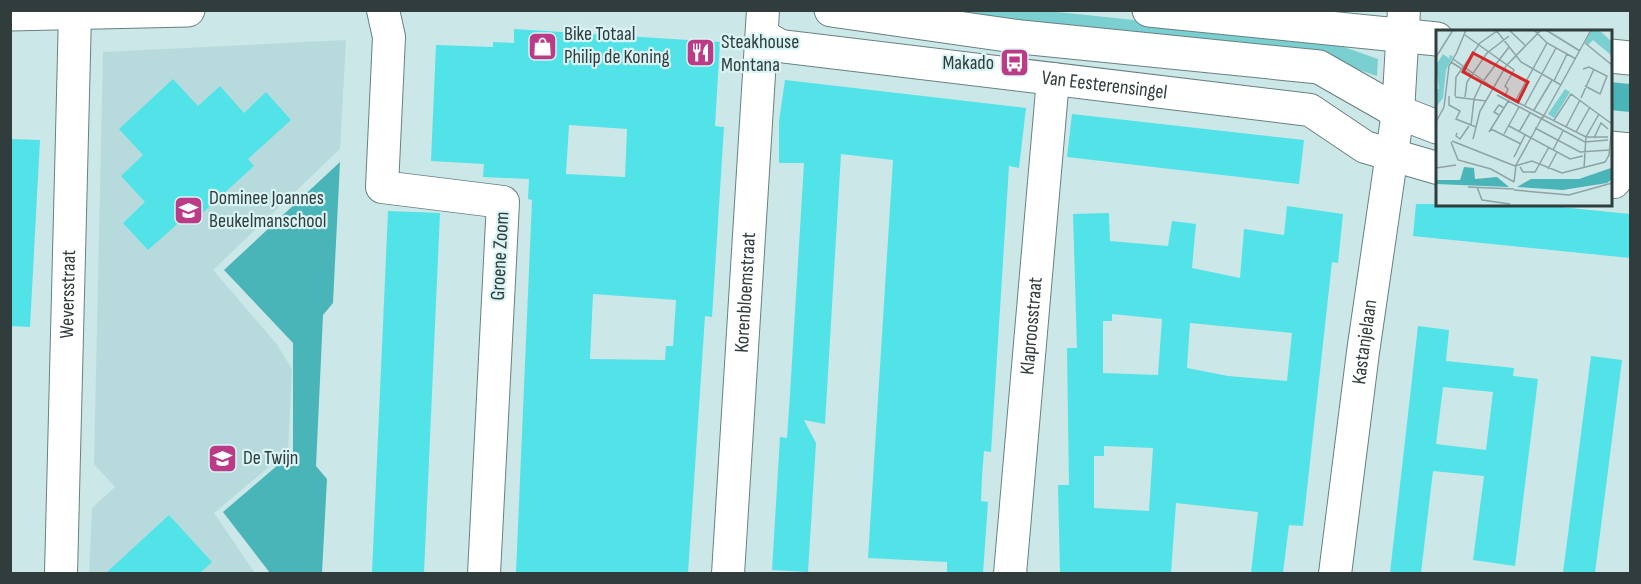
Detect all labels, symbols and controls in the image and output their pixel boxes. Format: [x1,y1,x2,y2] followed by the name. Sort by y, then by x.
[564,22,669,69] place label: Bike Totaal Philip de Koning
[527,30,559,62] shop icon: Bike Totaal Philip de Koning
[721,30,799,77] place label: Steakhouse Montana
[1436,30,1611,206] inset map
[684,37,716,69] restaurant icon: Steakhouse Montana
[999,47,1031,79] bus stop icon: Makado
[942,51,994,75] place label: Makado
[1040,66,1169,105] street label: Van Eesterensingel
[209,186,327,233] place label: Dominee Joannes Beukelmanschool
[172,194,204,226] school or university icon: Dominee Joannes Beukelmanschool
[486,211,514,301] street label: Groene Zoom
[730,232,761,353] street label: Korenbloemstraat
[55,249,81,339] street label: Weversstraat
[1015,276,1048,376] street label: Klaproosstraat
[1347,298,1383,386] street label: Kastanjelaan
[206,442,238,474] school or university icon: De Twijn
[243,446,298,470] place label: De Twijn

